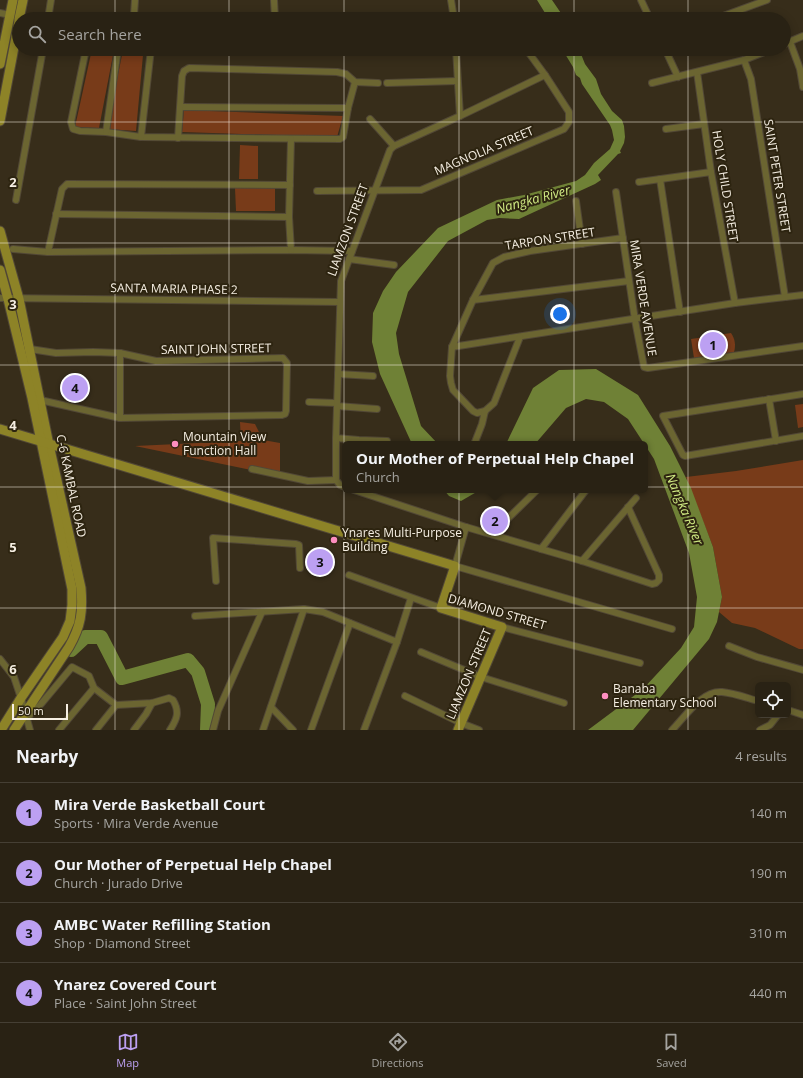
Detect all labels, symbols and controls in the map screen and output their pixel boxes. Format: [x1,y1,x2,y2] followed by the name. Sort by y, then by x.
[12,12,791,56] search box
[26,23,48,45] icon: search
[58,24,142,44] text: Search here
[760,118,795,234] street label: SAINT PETER STREET
[432,122,536,179] street label: MAGNOLIA STREET
[708,129,743,243] street label: HOLY CHILD STREET
[9,173,17,191] text: 2
[494,180,573,218] water label: Nangka River
[323,181,372,278] street label: LIAMZON STREET
[504,223,596,254] street label: TARPON STREET
[626,238,661,357] street label: MIRA VERDE AVENUE
[110,279,238,298] street label: SANTA MARIA PHASE 2
[9,295,17,313] text: 3
[550,304,570,324] your location
[700,330,726,360] pin: 1
[161,339,272,358] street label: SAINT JOHN STREET
[62,373,88,403] pin: 4
[9,416,17,434] text: 4
[183,428,267,459] place label: Mountain View Function Hall
[52,433,91,539] street label: C-6 KAMBAL ROAD
[170,439,180,449] marker: Mountain View Function Hall
[342,441,648,493] popup
[356,448,634,468] text: Our Mother of Perpetual Help Chapel
[356,468,400,486] text: Church
[662,470,708,548] water label: Nangka River
[482,506,508,536] pin: 2
[342,524,462,555] place label: Ynares Multi-Purpose Building
[329,535,339,545] marker: Ynares Multi-Purpose Building
[9,538,17,556] text: 5
[307,547,333,577] pin: 3
[446,589,548,634] street label: DIAMOND STREET
[442,626,495,722] street label: LIAMZON STREET
[9,660,17,678] text: 6
[613,680,717,711] place label: Banaba Elementary School
[755,682,791,718] map controls
[755,682,791,718] button: locate
[600,691,610,701] marker: Banaba Elementary School
[12,702,68,721] scale bar
[18,703,44,718] text: 50 m
[16,745,78,768] text: Nearby
[735,747,787,765] text: 4 results
[54,794,265,814] text: Mira Verde Basketball Court
[25,804,33,822] text: 1
[749,804,787,822] text: 140 m
[54,814,218,832] text: Sports · Mira Verde Avenue
[54,854,332,874] text: Our Mother of Perpetual Help Chapel
[25,864,33,882] text: 2
[749,864,787,882] text: 190 m
[54,874,183,892] text: Church · Jurado Drive
[54,914,271,934] text: AMBC Water Refilling Station
[25,924,33,942] text: 3
[749,924,787,942] text: 310 m
[54,934,190,952] text: Shop · Diamond Street
[54,974,217,994] text: Ynarez Covered Court
[25,984,33,1002] text: 4
[749,984,787,1002] text: 440 m
[54,994,197,1012] text: Place · Saint John Street
[116,1031,139,1070] tab: Map
[372,1031,424,1070] tab: Directions
[656,1031,687,1070] tab: Saved

